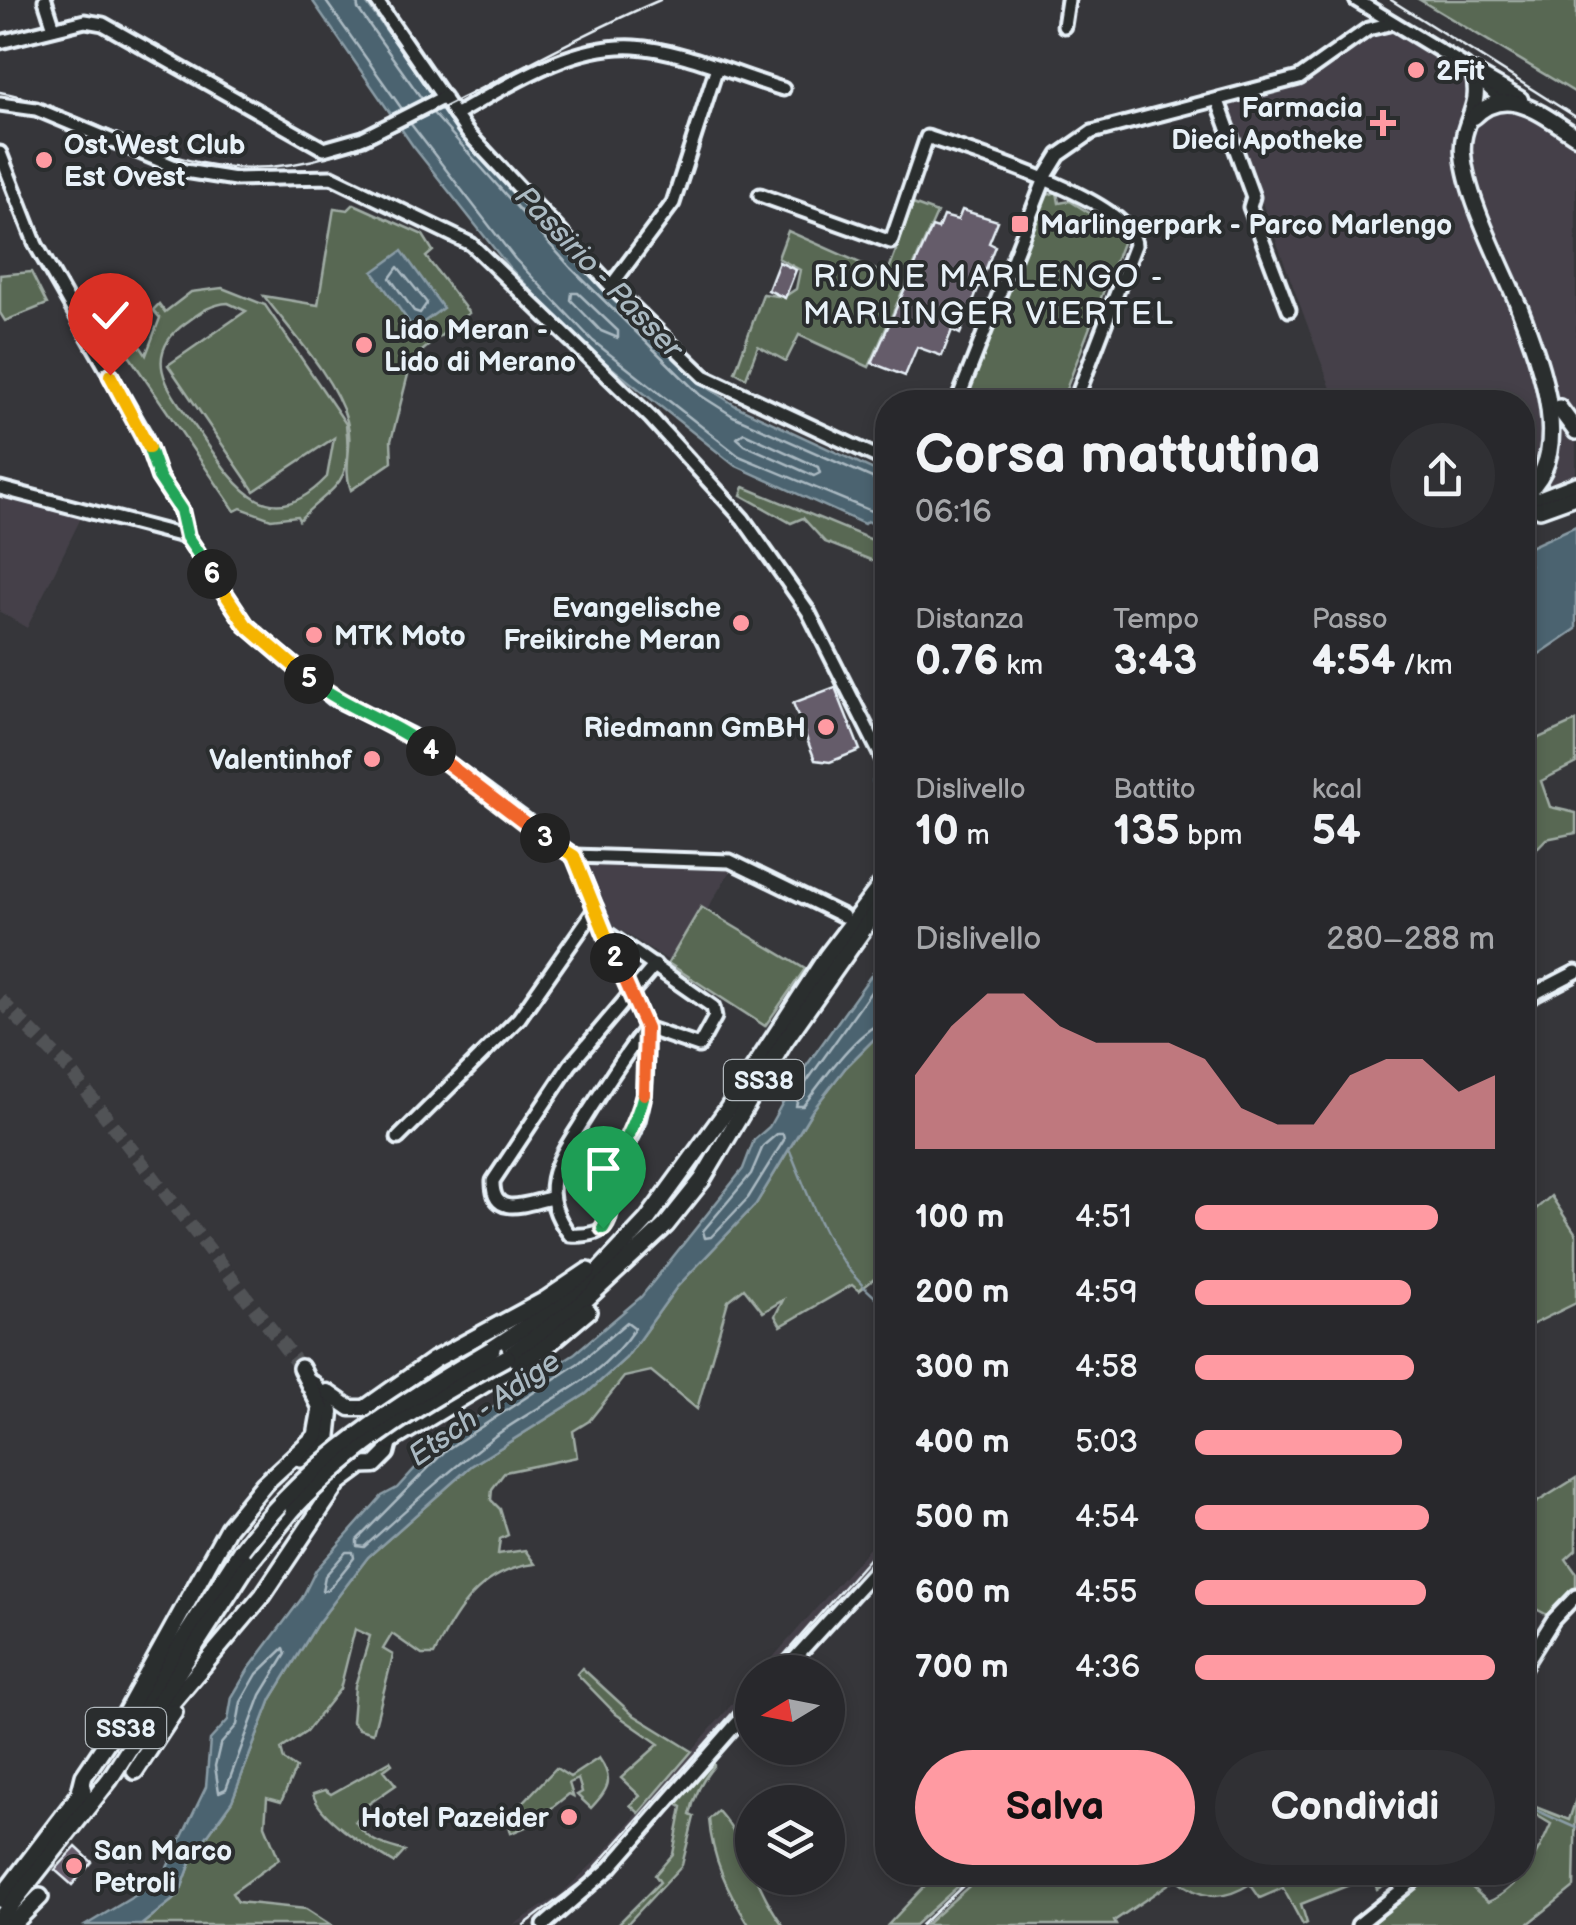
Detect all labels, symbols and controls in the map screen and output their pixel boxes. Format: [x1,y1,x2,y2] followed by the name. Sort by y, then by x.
[1436,55,1485,88] place label: 2Fit
[1405,59,1427,81] marker: 2Fit
[1171,92,1363,157] place label: Farmacia Dieci Apotheke
[1372,112,1394,134] marker: Farmacia Dieci Apotheke
[64,129,246,194] place label: Ost West Club Est Ovest
[33,149,55,171] marker: Ost West Club Est Ovest
[507,179,691,368] water label: Passirio - Passer
[1040,209,1452,242] place label: Marlingerpark - Parco Marlengo
[1009,213,1031,235] marker: Marlingerpark - Parco Marlengo
[803,258,1175,334] district label: RIONE MARLENGO - MARLINGER VIERTEL
[68,273,153,376] pin
[83,288,138,343] icon: check
[384,314,576,379] place label: Lido Meran - Lido di Merano
[353,334,375,356] marker: Lido Meran - Lido di Merano
[915,422,1321,489] text: Corsa mattutina
[1390,423,1495,528] button: share
[915,493,992,532] text: 06:16
[187,549,237,599] pin: 6
[204,557,220,590] text: 6
[504,592,721,657] place label: Evangelische Freikirche Meran
[915,603,1024,636] text: Distanza
[1113,603,1199,636] text: Tempo
[1312,603,1388,636] text: Passo
[730,612,752,634] marker: Evangelische Freikirche Meran
[334,620,466,653] place label: MTK Moto
[303,624,325,646] marker: MTK Moto
[915,636,999,687] text: 0.76
[1113,636,1197,687] text: 3:43
[1312,636,1395,687] text: 4:54
[999,649,1043,682] text: km
[1395,649,1453,682] text: /km
[284,654,334,704] pin: 5
[301,662,317,695] text: 5
[584,712,806,745] place label: Riedmann GmBH
[815,716,837,738] marker: Riedmann GmBH
[406,726,456,776] pin: 4
[423,734,439,767] text: 4
[209,744,353,777] place label: Valentinhof
[361,748,383,770] marker: Valentinhof
[915,773,1026,806] text: Dislivello
[1113,773,1196,806] text: Battito
[1312,773,1362,806] text: kcal
[915,806,959,857] text: 10
[1113,806,1180,857] text: 135
[1312,806,1361,857] text: 54
[520,813,570,863] pin: 3
[959,819,990,852] text: m
[1180,819,1243,852] text: bpm
[537,821,553,854] text: 3
[915,920,1041,959] text: Dislivello
[1326,920,1495,959] text: 280–288 m
[590,933,640,983] pin: 2
[607,941,623,974] text: 2
[724,1060,804,1100] road number: SS38
[561,1126,646,1229] pin
[576,1141,631,1196] icon: arrive
[915,1198,1004,1237] text: 100 m
[1075,1198,1132,1237] text: 4:51
[915,1273,1009,1312] text: 200 m
[1075,1273,1138,1312] text: 4:59
[402,1343,567,1474] water label: Etsch - Adige
[915,1348,1010,1387] text: 300 m
[1075,1348,1138,1387] text: 4:58
[915,1423,1010,1462] text: 400 m
[1075,1423,1138,1462] text: 5:03
[915,1498,1009,1537] text: 500 m
[1075,1498,1139,1537] text: 4:54
[915,1573,1010,1612] text: 600 m
[1075,1573,1138,1612] text: 4:55
[915,1648,1008,1687] text: 700 m
[1075,1648,1140,1687] text: 4:36
[735,1655,845,1765] north arrow
[735,1655,845,1895] map controls
[86,1708,166,1748] road number: SS38
[915,1750,1195,1865] button: Salva
[1215,1750,1495,1865] button: Condividi
[735,1785,845,1895] button: layers
[361,1802,550,1835] place label: Hotel Pazeider
[558,1806,580,1828] marker: Hotel Pazeider
[94,1835,232,1900] place label: San Marco Petroli
[63,1855,85,1877] marker: San Marco Petroli

